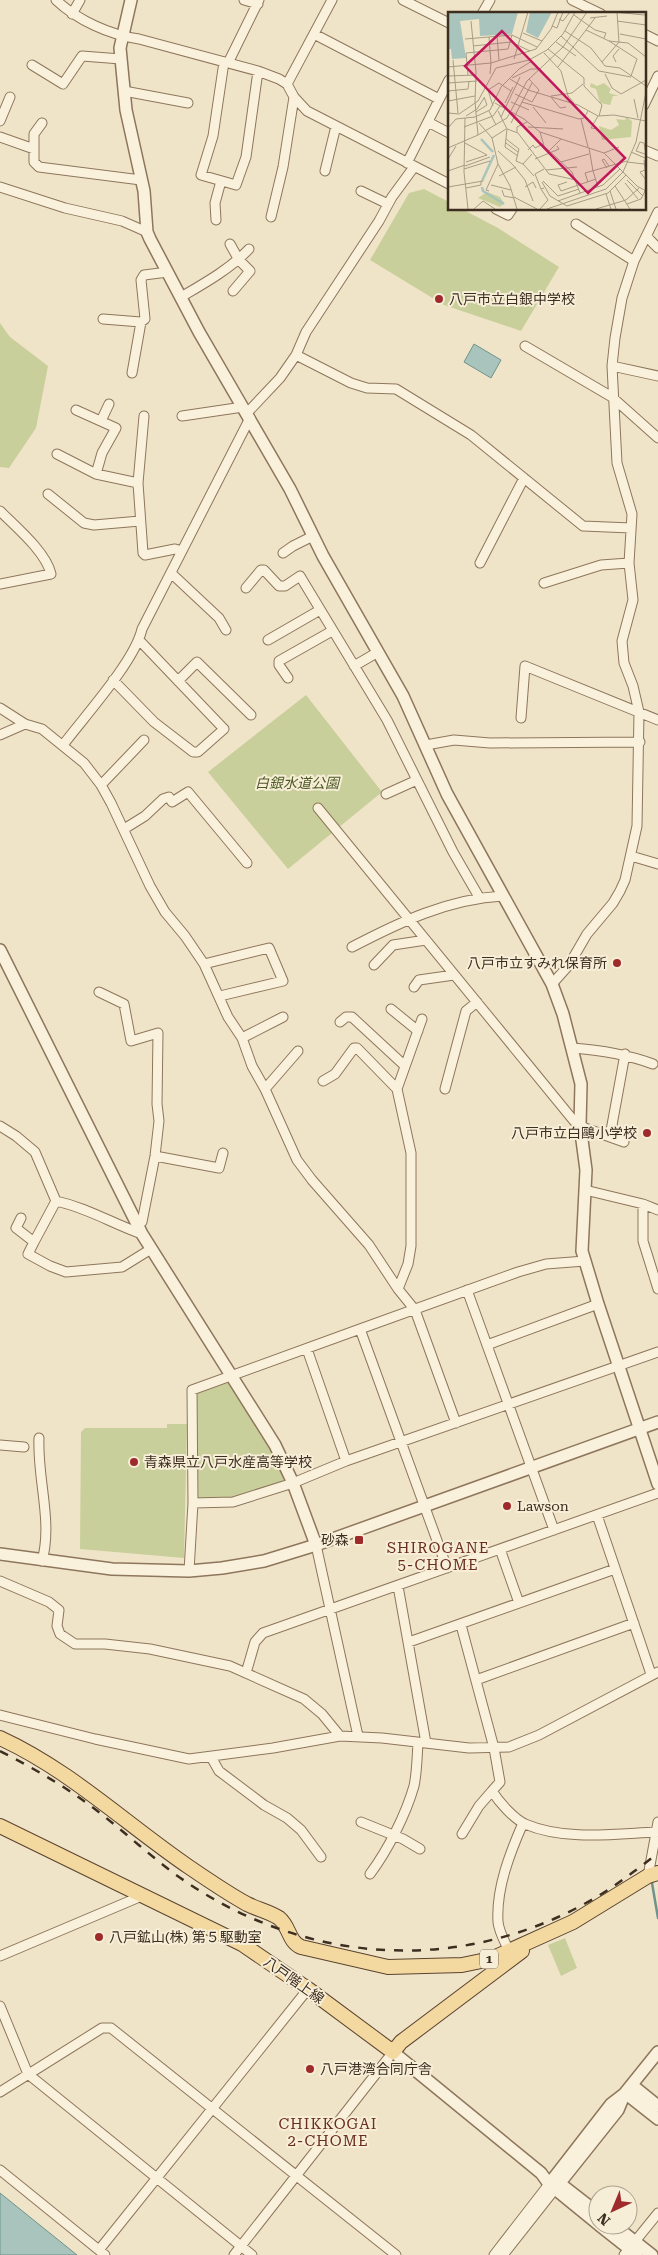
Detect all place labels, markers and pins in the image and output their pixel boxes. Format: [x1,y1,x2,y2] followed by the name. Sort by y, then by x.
[449,291,575,307] place label: 八戸市立白銀中学校
[433,293,445,305] marker: 八戸市立白銀中学校
[467,955,607,971] place label: 八戸市立すみれ保育所
[611,957,623,969] marker: 八戸市立すみれ保育所
[511,1125,637,1141] place label: 八戸市立白鷗小学校
[641,1127,653,1139] marker: 八戸市立白鷗小学校
[144,1454,312,1470] place label: 青森県立八戸水産高等学校
[128,1456,140,1468] marker: 青森県立八戸水産高等学校
[517,1498,569,1514] place label: Lawson
[501,1500,513,1512] marker: Lawson
[321,1532,349,1548] place label: 砂森
[353,1534,365,1546] marker: 砂森
[109,1929,262,1945] place label: 八戸鉱山(株) 第５駆動室
[93,1931,105,1943] marker: 八戸鉱山(株) 第５駆動室
[320,2061,432,2077] place label: 八戸港湾合同庁舎
[304,2063,316,2075] marker: 八戸港湾合同庁舎

